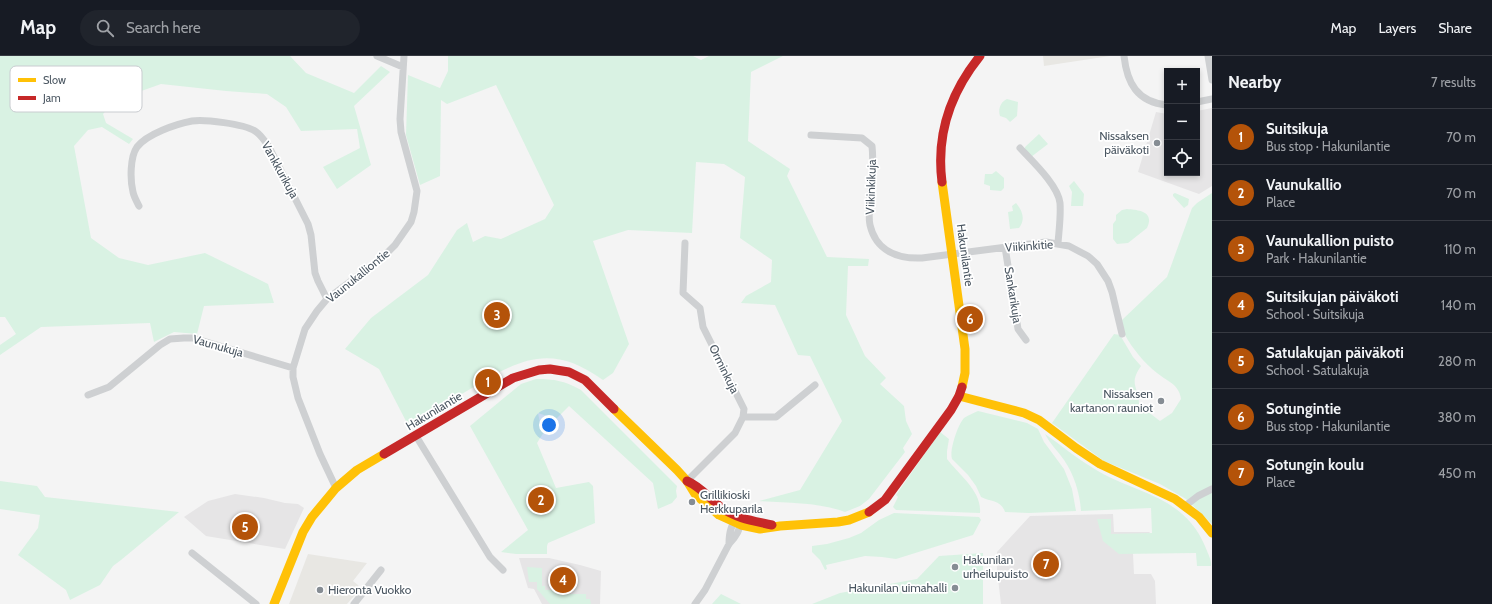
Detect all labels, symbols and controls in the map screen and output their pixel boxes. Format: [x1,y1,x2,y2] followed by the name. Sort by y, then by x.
[80,10,360,46] search box
[20,16,56,39] text: Map
[94,17,116,39] icon: search
[126,19,201,37] text: Search here
[1331,19,1356,37] text: Map
[1378,19,1416,37] text: Layers
[1438,19,1472,37] text: Share
[10,66,142,112] legend
[1164,68,1200,176] map controls
[1164,68,1200,104] button: +
[1228,72,1281,92] text: Nearby
[43,73,66,87] text: Slow
[1431,74,1476,90] text: 7 results
[42,91,61,105] text: Jam
[1164,104,1200,140] button: −
[1266,120,1328,138] text: Suitsikuja
[1099,128,1149,157] place label: Nissaksen päiväkoti
[1239,129,1243,145] text: 1
[1446,129,1476,145] text: 70 m
[1152,138,1162,148] marker: Nissaksen päiväkoti
[1266,138,1390,154] text: Bus stop · Hakunilantie
[259,139,302,201] street label: Vankkurikuja
[1164,140,1200,176] button: locate
[862,159,879,215] street label: Viikinkikuja
[1266,176,1342,194] text: Vaunukallio
[1238,185,1244,201] text: 2
[1446,185,1476,201] text: 70 m
[1266,194,1295,210] text: Place
[954,223,977,287] street label: Hakunilantie
[1266,232,1394,250] text: Vaunukallion puisto
[1004,236,1054,255] street label: Viikinkitie
[1237,241,1245,257] text: 3
[1444,241,1476,257] text: 110 m
[323,246,392,306] street label: Vaunukalliontie
[1266,250,1367,266] text: Park · Hakunilantie
[1002,266,1025,324] street label: Sankarikuja
[1266,288,1399,306] text: Suitsikujan päiväkoti
[1237,297,1245,313] text: 4
[1441,297,1476,313] text: 140 m
[484,300,510,330] pin: 3
[957,304,983,334] pin: 6
[1266,306,1364,322] text: School · Suitsikuja
[191,331,245,360] street label: Vaunukuja
[706,342,743,396] street label: Orminkuja
[1266,344,1404,362] text: Satulakujan päiväkoti
[1238,353,1244,369] text: 5
[1438,353,1476,369] text: 280 m
[1266,362,1369,378] text: School · Satulakuja
[475,367,501,397] pin: 1
[1070,386,1153,415] place label: Nissaksen kartanon rauniot
[403,388,465,433] street label: Hakunilantie
[1156,396,1166,406] marker: Nissaksen kartanon rauniot
[1266,400,1341,418] text: Sotungintie
[1237,409,1245,425] text: 6
[1438,409,1476,425] text: 380 m
[539,415,559,435] your location
[1266,418,1390,434] text: Bus stop · Hakunilantie
[1266,456,1364,474] text: Sotungin koulu
[1238,465,1244,481] text: 7
[1438,465,1476,481] text: 450 m
[1266,474,1295,490] text: Place
[528,485,554,515] pin: 2
[700,487,763,516] place label: Grillikioski Herkkuparila
[687,497,697,507] marker: Grillikioski Herkkuparila
[232,512,258,542] pin: 5
[1033,549,1059,579] pin: 7
[963,552,1029,581] place label: Hakunilan urheilupuisto
[950,562,960,572] marker: Hakunilan urheilupuisto
[550,565,576,595] pin: 4
[848,580,947,595] place label: Hakunilan uimahalli
[328,582,412,597] place label: Hieronta Vuokko
[950,583,960,593] marker: Hakunilan uimahalli
[315,585,325,595] marker: Hieronta Vuokko

